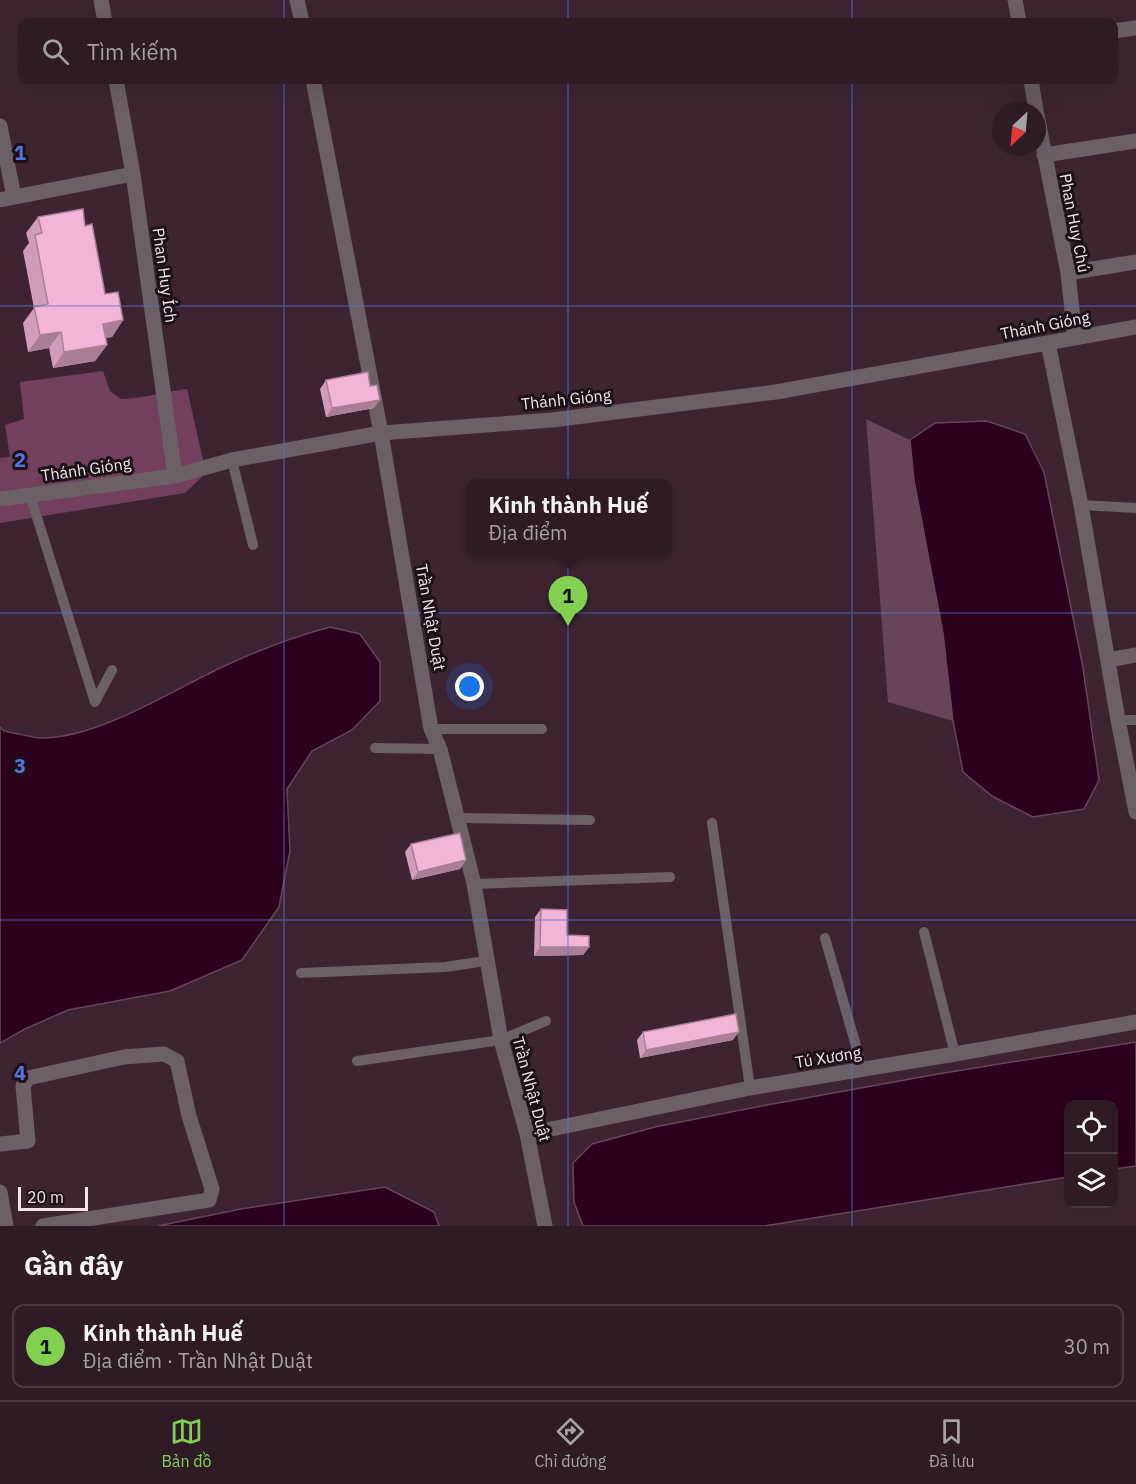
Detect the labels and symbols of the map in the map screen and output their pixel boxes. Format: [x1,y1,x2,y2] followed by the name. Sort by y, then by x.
[992,102,1046,156] north arrow
[14,139,26,166] text: 1
[1056,172,1094,274] street label: Phan Huy Chú
[148,226,183,324] street label: Phan Huy Ích
[999,306,1092,343] street label: Thánh Gióng
[520,384,613,414] street label: Thánh Gióng
[14,446,26,473] text: 2
[40,453,133,485] street label: Thánh Gióng
[412,562,450,672] street label: Trần Nhật Duật
[548,576,588,626] pin: 1
[455,672,484,701] your location
[14,752,26,779] text: 3
[508,1034,556,1144] street label: Trần Nhật Duật
[794,1042,863,1072] street label: Tú Xương
[14,1059,26,1086] text: 4
[18,1184,88,1212] scale bar

